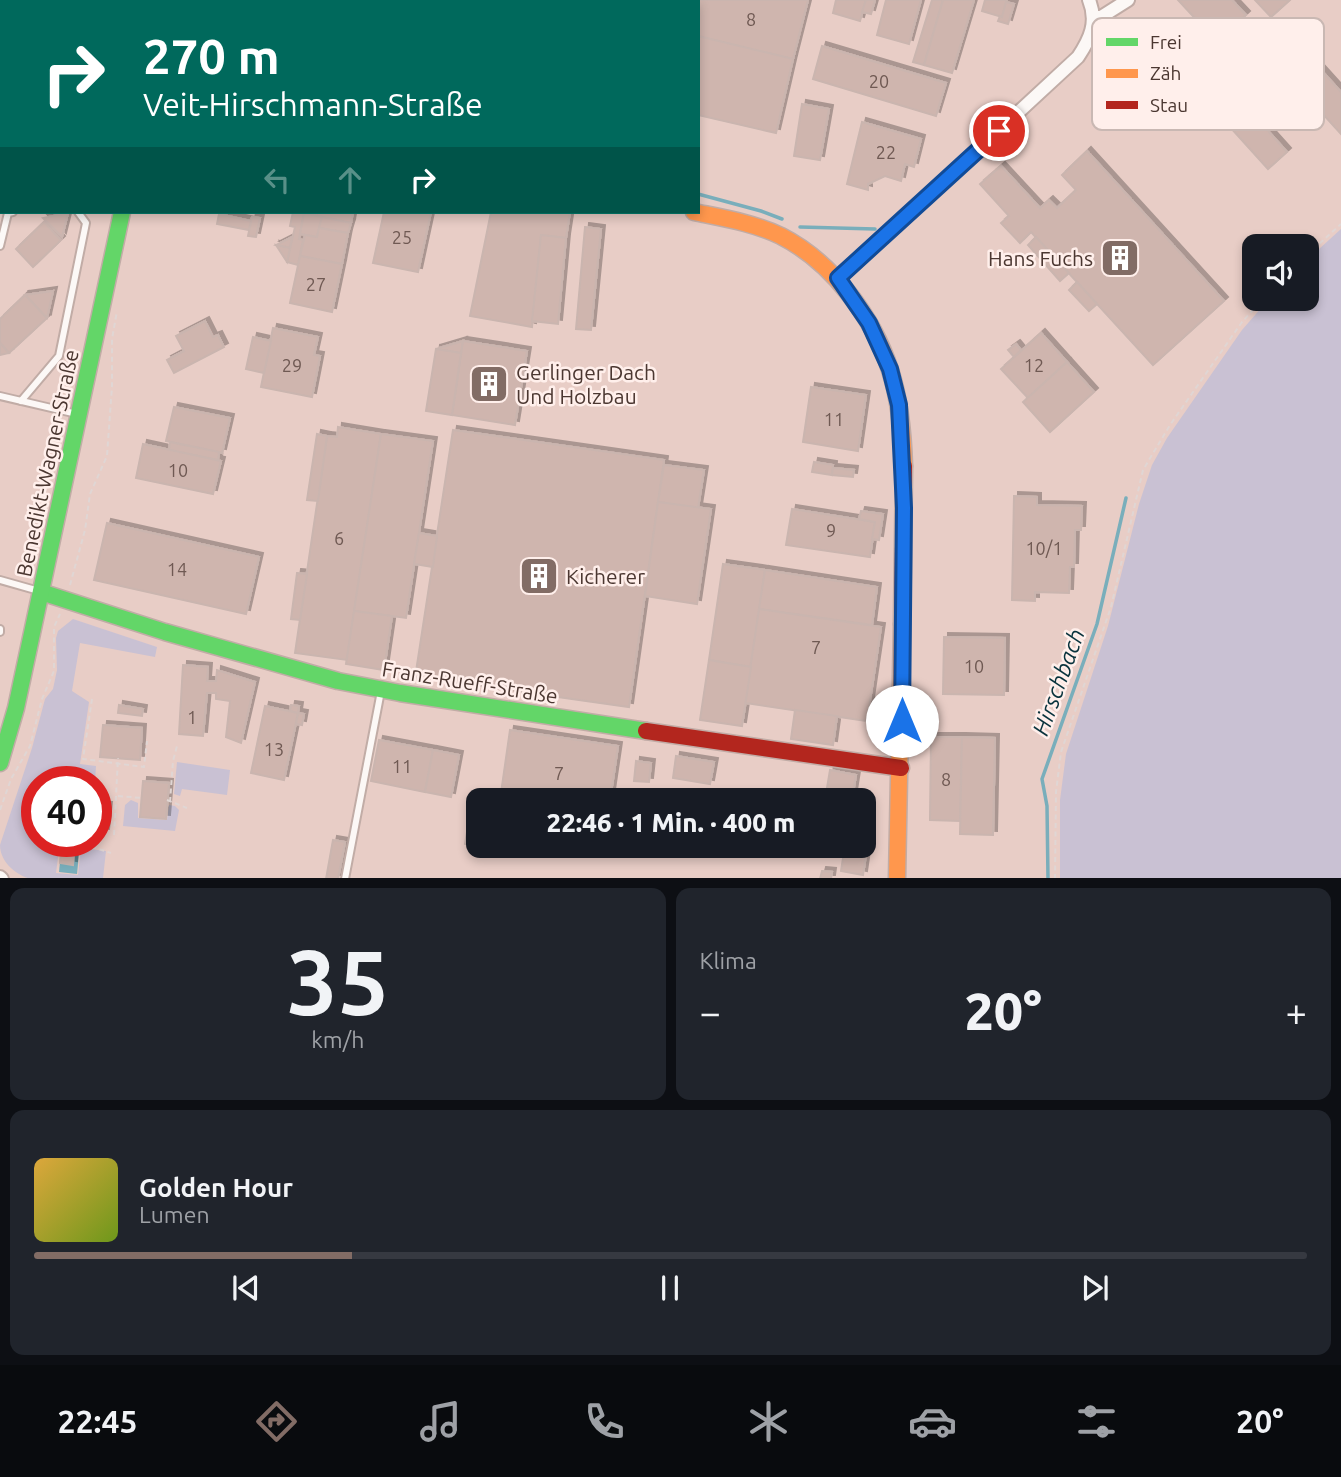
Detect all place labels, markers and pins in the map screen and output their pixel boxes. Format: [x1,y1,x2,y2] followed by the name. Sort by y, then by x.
[969,101,1029,161] pin
[1099,237,1141,279] building icon: Hans Fuchs
[988,246,1093,270] place label: Hans Fuchs
[516,360,656,408] place label: Gerlinger Dach Und Holzbau
[468,363,510,405] building icon: Gerlinger Dach Und Holzbau
[518,555,560,597] building icon: Kicherer
[566,564,645,588] place label: Kicherer

